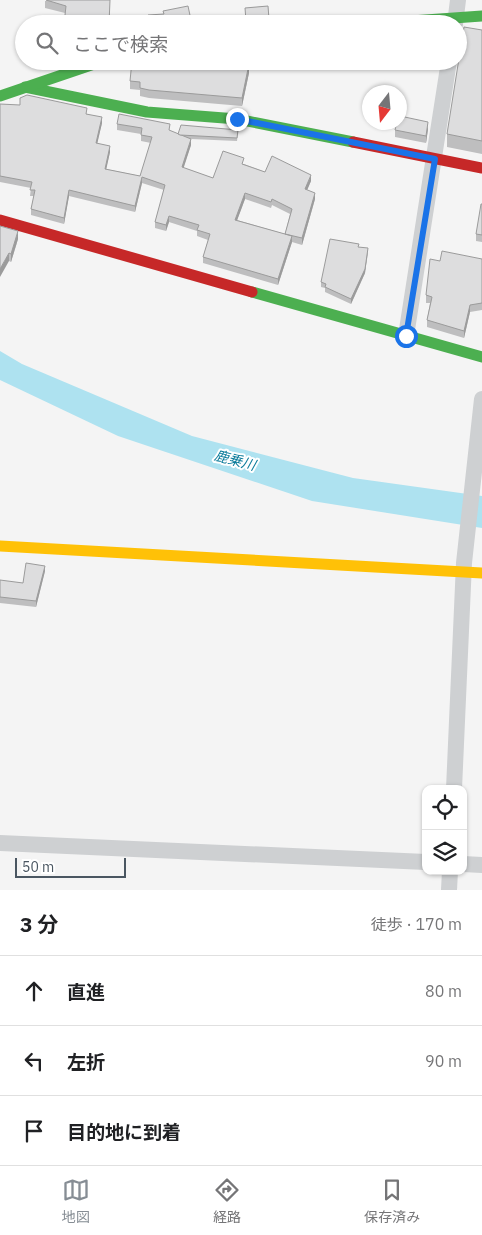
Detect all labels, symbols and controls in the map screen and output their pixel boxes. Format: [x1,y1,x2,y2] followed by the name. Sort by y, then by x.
[15,15,467,70] search box
[33,29,61,57] icon: search
[73,32,168,56] text: ここで検索
[362,85,407,130] north arrow
[226,108,249,131] route end
[395,325,418,348] route start
[212,446,260,475] water label: 鹿乗川
[422,785,467,875] map controls
[422,785,467,830] button: locate
[422,830,467,875] button: layers
[15,855,126,878] scale bar
[22,858,54,876] text: 50 m
[20,910,59,938] text: 3 分
[371,914,462,934] text: 徒歩 · 170 m
[20,977,48,1005] icon: ahead
[67,980,105,1004] text: 直進
[425,981,462,1001] text: 80 m
[20,1047,48,1075] icon: left
[67,1050,105,1074] text: 左折
[425,1051,462,1071] text: 90 m
[20,1117,48,1145] icon: arrive
[67,1120,181,1144] text: 目的地に到着
[62,1176,90,1226] tab: 地図
[213,1176,241,1226] tab: 経路
[364,1176,420,1226] tab: 保存済み

